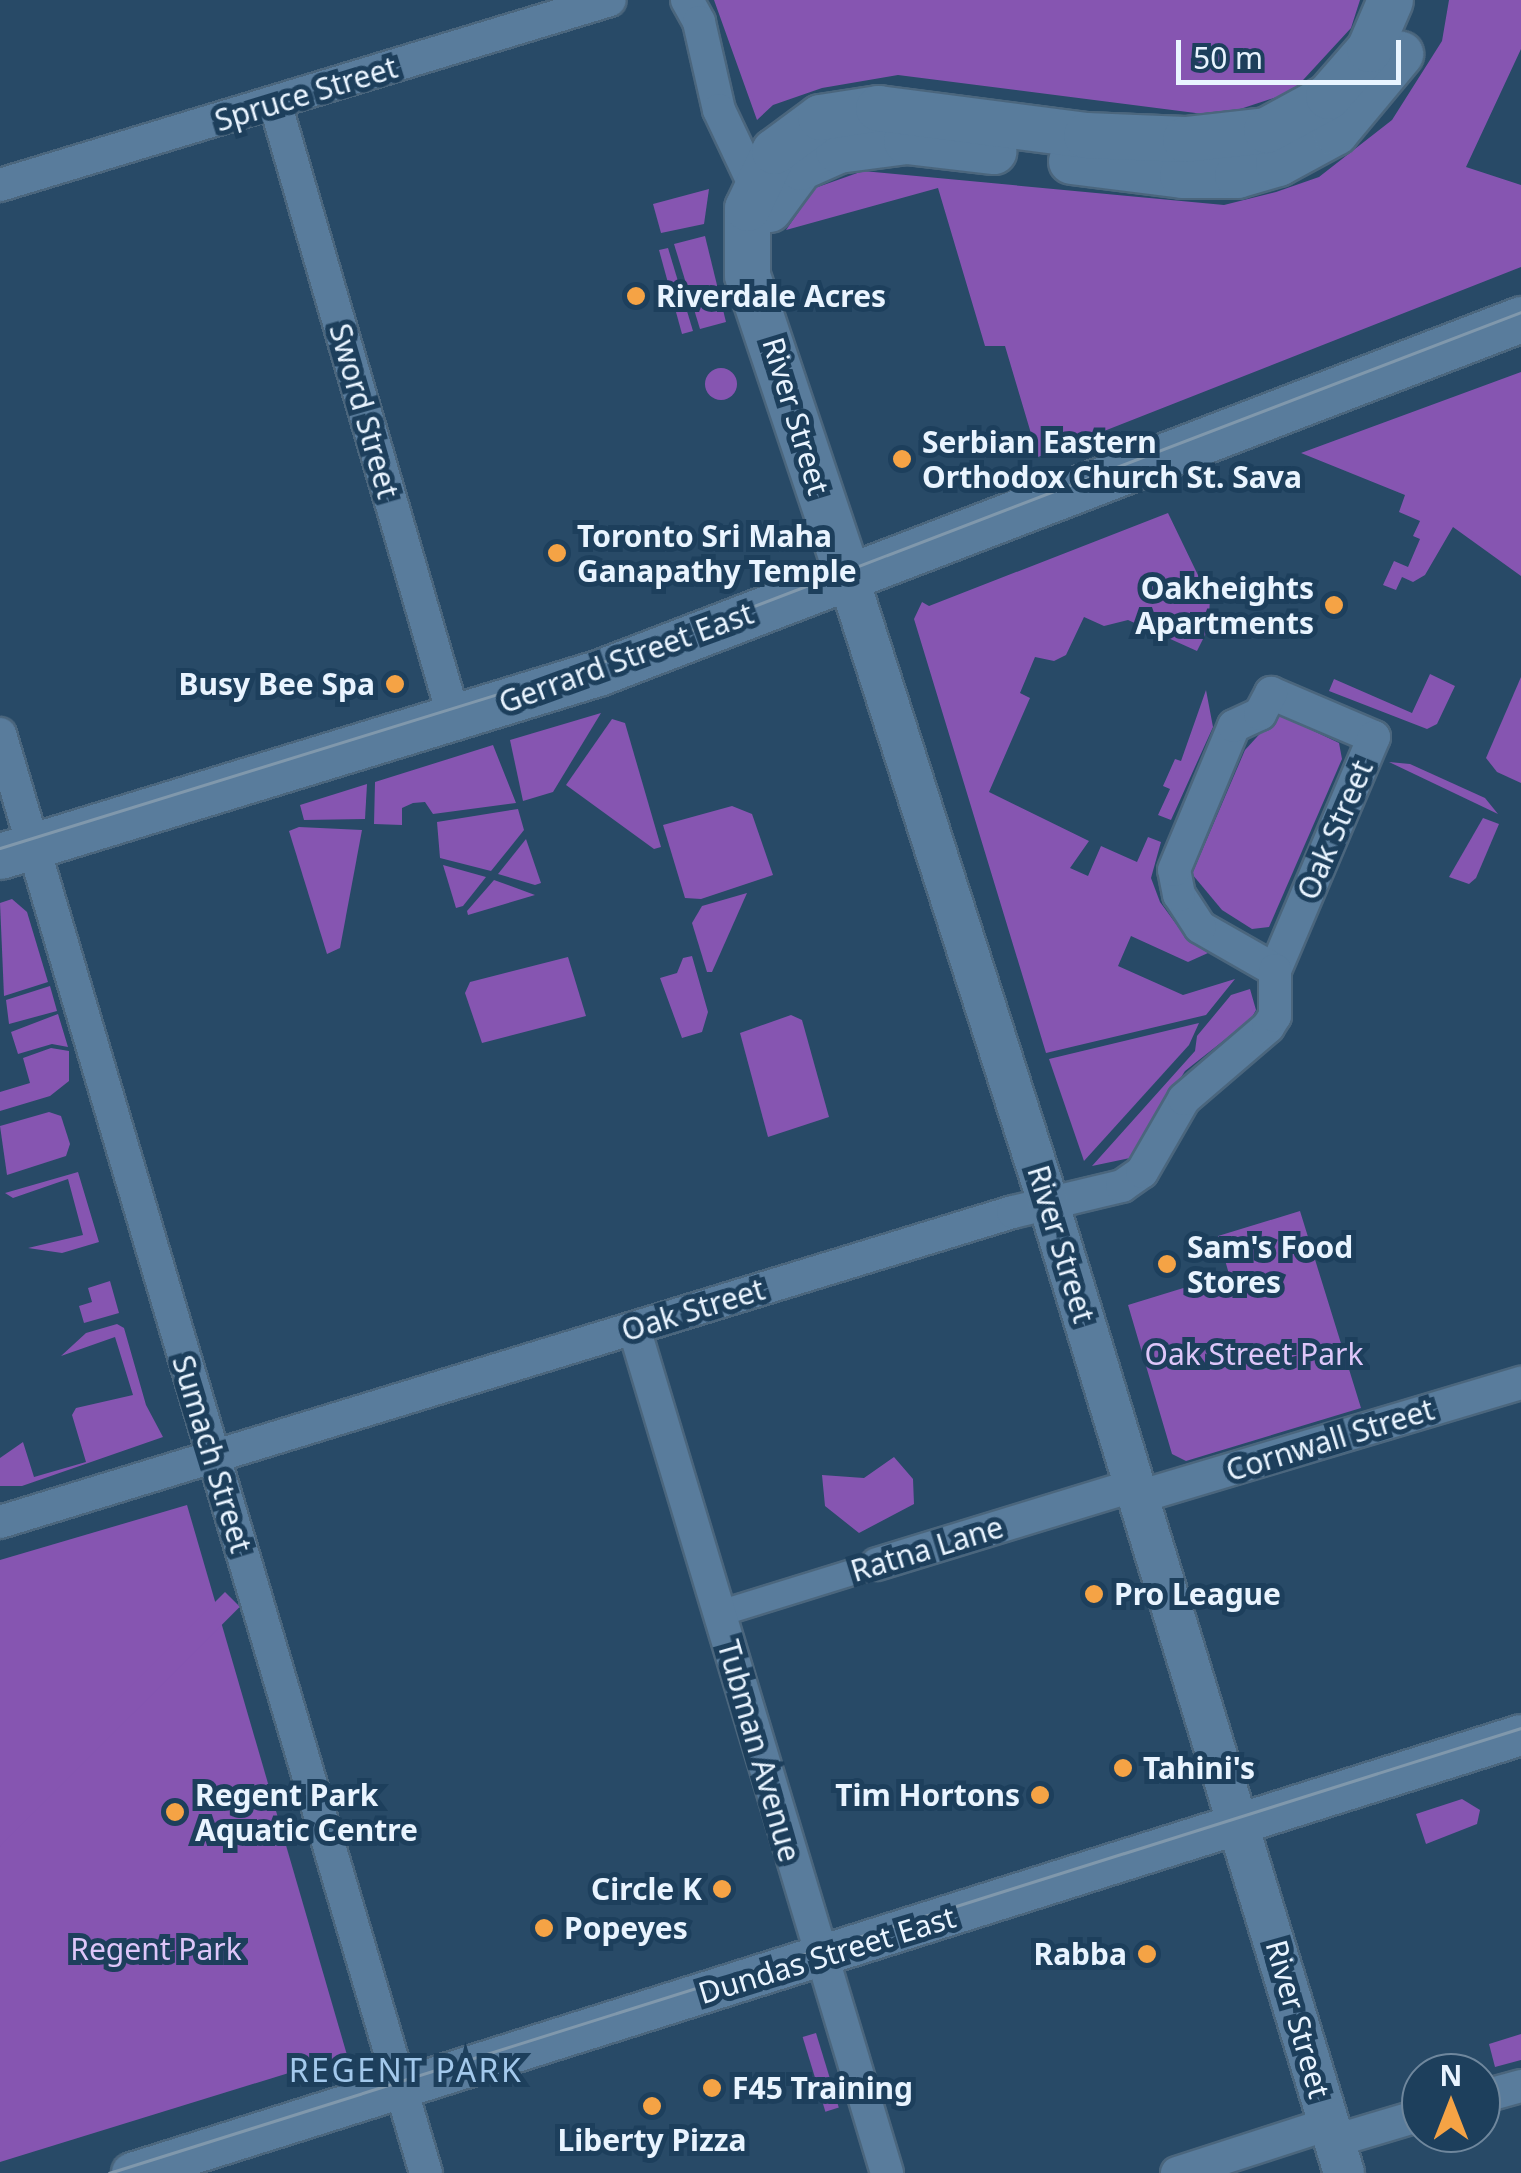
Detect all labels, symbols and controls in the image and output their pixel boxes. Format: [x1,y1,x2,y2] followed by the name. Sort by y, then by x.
[1181,20,1406,82] scale bar
[1193,37,1263,78] text: 50 m
[210,49,402,139] street label: Spruce Street
[656,278,886,314] place label: Riverdale Acres
[625,285,647,307] marker: Riverdale Acres
[322,320,406,502] street label: Sword Street
[755,333,837,499] street label: River Street
[922,424,1302,494] place label: Serbian Eastern Orthodox Church St. Sava
[891,448,913,470] marker: Serbian Eastern Orthodox Church St. Sava
[577,518,857,588] place label: Toronto Sri Maha Ganapathy Temple
[546,542,568,564] marker: Toronto Sri Maha Ganapathy Temple
[1135,570,1314,640] place label: Oakheights Apartments
[1323,594,1345,616] marker: Oakheights Apartments
[494,595,758,721] street label: Gerrard Street East
[179,666,375,702] place label: Busy Bee Spa
[384,673,406,695] marker: Busy Bee Spa
[1290,755,1380,905] street label: Oak Street
[1020,1161,1102,1327] street label: River Street
[1187,1229,1353,1300] place label: Sam's Food Stores
[1156,1253,1178,1275] marker: Sam's Food Stores
[617,1271,769,1349] street label: Oak Street
[1144,1336,1364,1372] park label: Oak Street Park
[165,1351,259,1557] street label: Sumach Street
[1222,1391,1438,1489] street label: Cornwall Street
[846,1509,1008,1589] street label: Ratna Lane
[1114,1576,1281,1612] place label: Pro League
[1083,1583,1105,1605] marker: Pro League
[710,1636,808,1866] street label: Tubman Avenue
[1143,1750,1255,1786] place label: Tahini's
[1112,1757,1134,1779] marker: Tahini's
[195,1777,418,1848] place label: Regent Park Aquatic Centre
[835,1777,1020,1813] place label: Tim Hortons
[1029,1784,1051,1806] marker: Tim Hortons
[164,1801,186,1823] marker: Regent Park Aquatic Centre
[591,1871,702,1907] place label: Circle K
[711,1878,733,1900] marker: Circle K
[694,1899,960,2011] street label: Dundas Street East
[564,1910,688,1946] place label: Popeyes
[533,1917,555,1939] marker: Popeyes
[70,1931,242,1967] park label: Regent Park
[1033,1936,1127,1972] place label: Rabba
[1258,1936,1338,2102] street label: River Street
[1136,1943,1158,1965] marker: Rabba
[289,2051,523,2089] district label: REGENT PARK
[1401,2053,1501,2153] north arrow
[1440,2056,1462,2094] text: N
[732,2070,913,2106] place label: F45 Training
[701,2077,723,2099] marker: F45 Training
[641,2095,663,2117] marker: Liberty Pizza
[557,2122,747,2158] place label: Liberty Pizza

